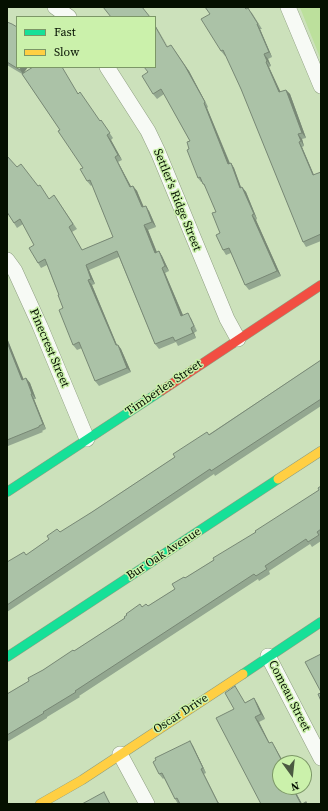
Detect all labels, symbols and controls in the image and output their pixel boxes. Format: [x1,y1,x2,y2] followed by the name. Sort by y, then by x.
[16,16,156,68] legend
[54,24,76,40] text: Fast
[54,44,79,60] text: Slow
[150,147,204,253] street label: Settler's Ridge Street
[26,307,72,389] street label: Pinecrest Street
[123,357,205,419] street label: Timberlea Street
[124,525,204,583] street label: Bur Oak Avenue
[265,658,313,734] street label: Comeau Street
[151,691,211,737] street label: Oscar Drive
[272,755,312,795] north arrow
[289,778,301,794] text: N

